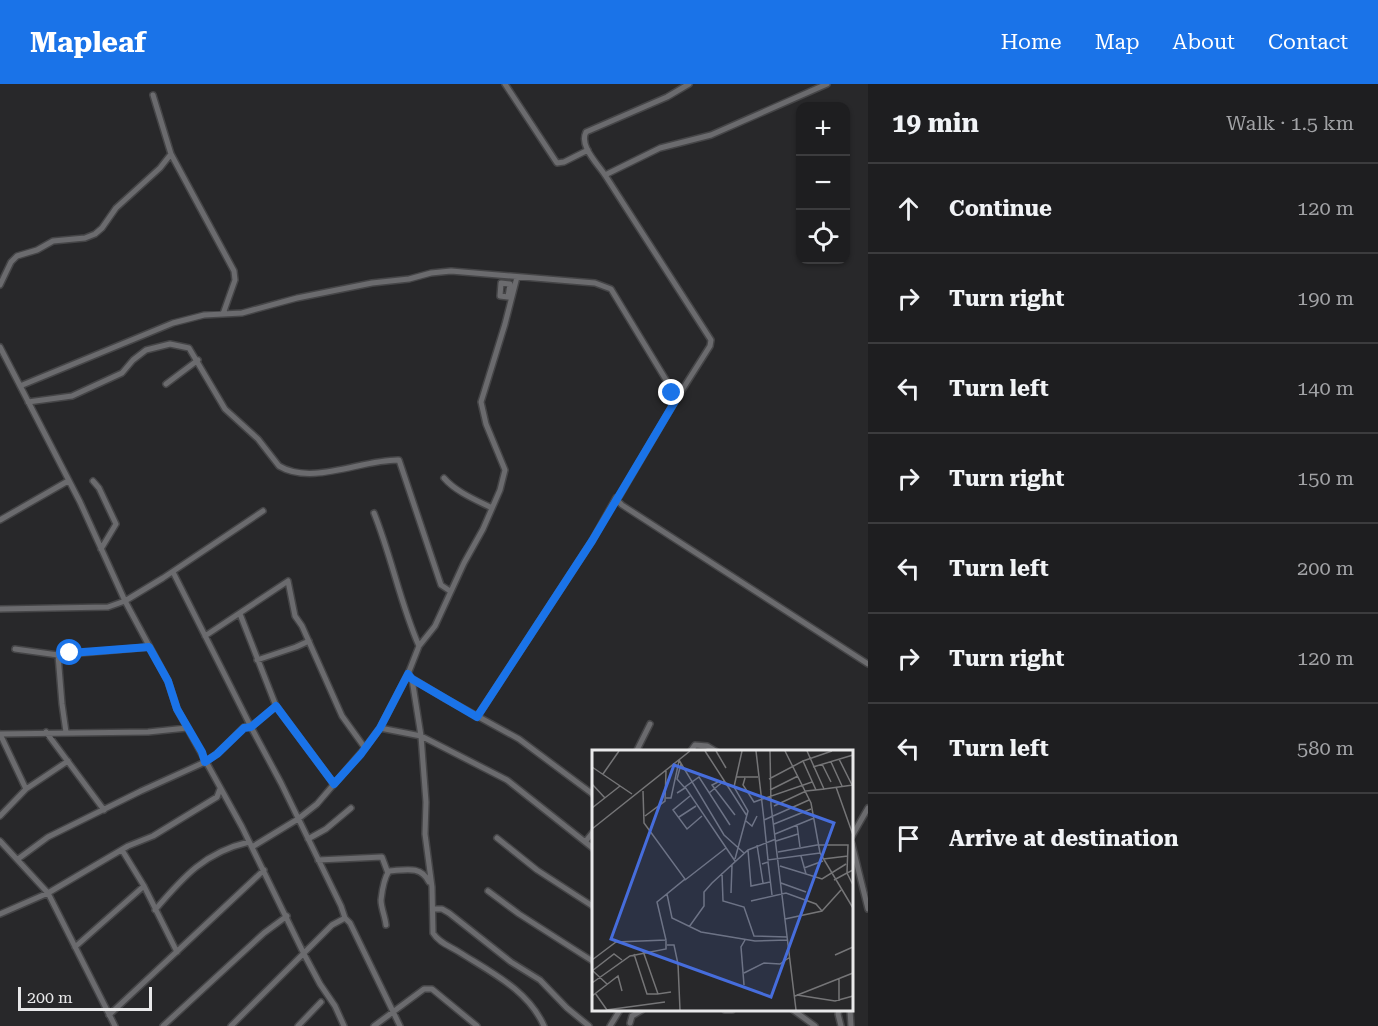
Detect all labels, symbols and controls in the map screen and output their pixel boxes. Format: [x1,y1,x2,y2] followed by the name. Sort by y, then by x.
[30,26,146,59] text: Mapleaf
[1001,30,1062,54] text: Home
[1095,30,1140,54] text: Map
[1173,30,1235,54] text: About
[1268,30,1348,54] text: Contact
[796,102,850,264] map controls
[796,102,850,156] button: +
[892,108,979,138] text: 19 min
[1226,111,1354,135] text: Walk · 1.5 km
[796,156,850,210] button: −
[892,192,925,225] icon: ahead
[949,196,1052,221] text: Continue
[1297,196,1354,220] text: 120 m
[796,210,850,264] button: locate
[892,282,925,315] icon: right
[949,286,1064,311] text: Turn right
[1297,286,1354,310] text: 190 m
[892,372,925,405] icon: left
[949,376,1049,401] text: Turn left
[1297,376,1354,400] text: 140 m
[658,379,684,405] route end
[892,462,925,495] icon: right
[949,466,1064,491] text: Turn right
[1297,466,1354,490] text: 150 m
[892,552,925,585] icon: left
[949,556,1049,581] text: Turn left
[1297,556,1354,580] text: 200 m
[56,639,82,665] route start
[892,642,925,675] icon: right
[949,646,1064,671] text: Turn right
[1297,646,1354,670] text: 120 m
[892,732,925,765] icon: left
[949,736,1049,761] text: Turn left
[1297,736,1354,760] text: 580 m
[592,750,853,1011] inset map
[892,822,925,855] icon: arrive
[949,826,1178,851] text: Arrive at destination
[18,984,152,1012] scale bar
[27,988,73,1007] text: 200 m

